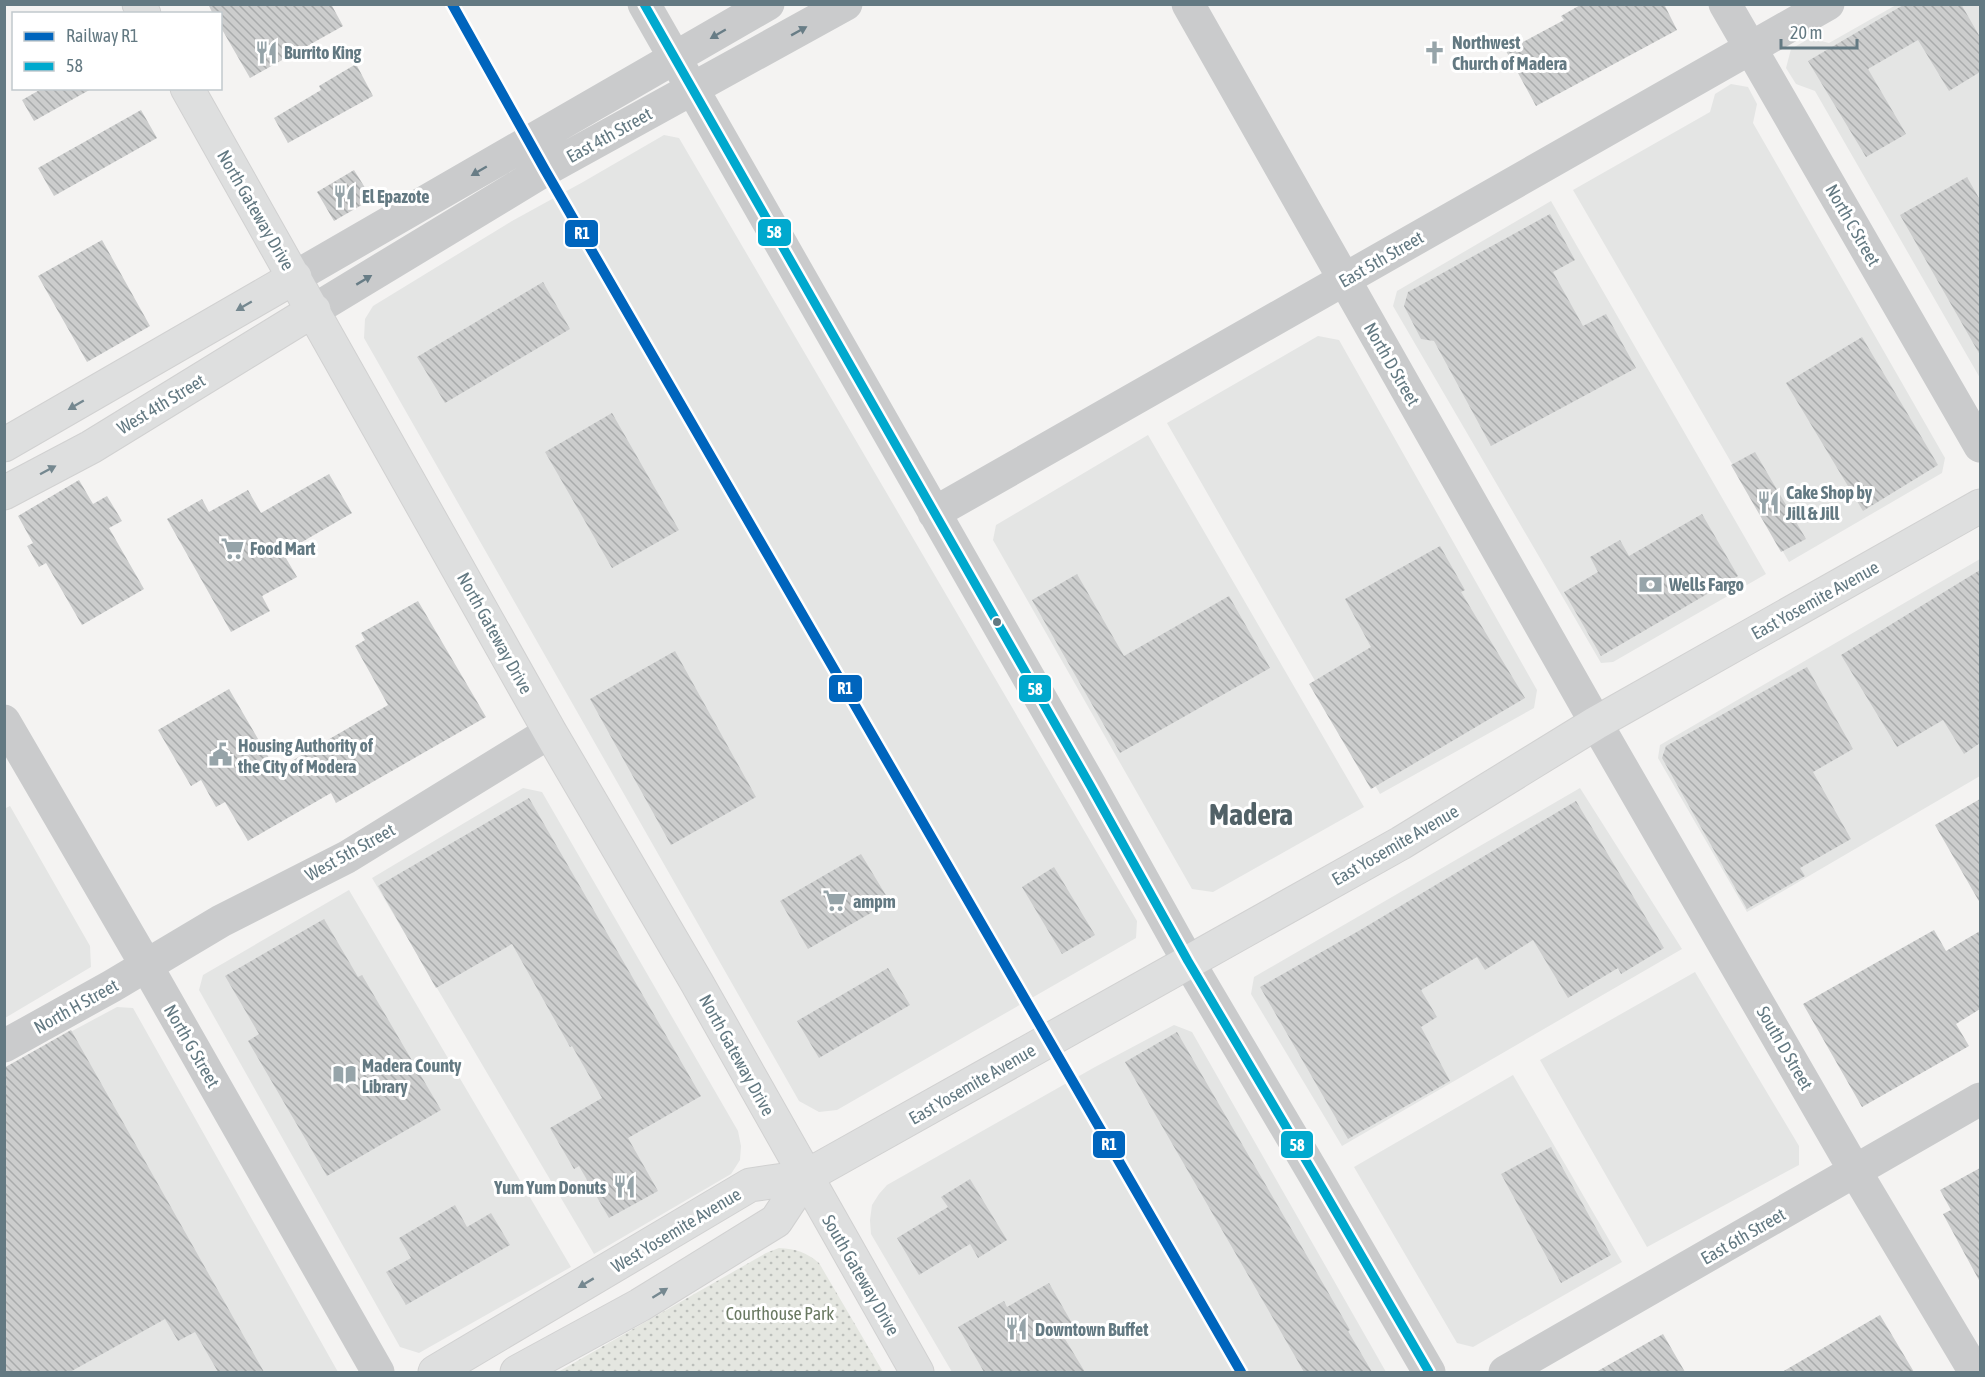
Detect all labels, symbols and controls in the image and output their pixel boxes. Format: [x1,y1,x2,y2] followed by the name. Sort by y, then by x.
[12,12,222,90] legend
[1781,12,1858,50] scale bar
[1790,22,1822,43] text: 20 m
[66,25,138,46] text: Railway R1
[791,25,807,36] one-way arrow
[709,29,726,39] one-way arrow
[1452,32,1567,74] place label: Northwest Church of Madera
[253,39,279,65] restaurant icon: Burrito King
[1421,39,1447,65] church icon: Northwest Church of Madera
[284,42,362,63] place label: Burrito King
[66,55,83,76] text: 58
[563,103,655,167] street label: East 4th Street
[213,146,299,274] street label: North Gateway Drive
[470,166,487,176] one-way arrow
[1821,180,1885,270] street label: North C Street
[331,183,357,209] restaurant icon: El Epazote
[362,186,429,207] place label: El Epazote
[757,218,792,247] line badge: 58
[564,219,599,248] line badge: R1
[766,223,782,241] text: 58
[574,224,590,242] text: R1
[1335,226,1427,292] street label: East 5th Street
[356,274,372,285] one-way arrow
[236,301,252,312] one-way arrow
[1360,319,1424,409] street label: North D Street
[113,369,209,439] street label: West 4th Street
[68,399,84,410] one-way arrow
[39,465,56,475] one-way arrow
[1785,482,1873,524] place label: Cake Shop by Jill & Jill
[1755,489,1781,515] restaurant icon: Cake Shop by Jill & Jill
[219,535,245,561] supermarket icon: Food Mart
[250,538,316,559] place label: Food Mart
[1748,556,1882,644] street label: East Yosemite Avenue
[453,569,537,697] street label: North Gateway Drive
[1638,571,1664,597] bank icon: Wells Fargo
[1668,574,1744,595] place label: Wells Fargo
[991,616,1003,628] unlabelled marker
[828,674,863,703] line badge: R1
[1018,674,1052,703] line badge: 58
[837,679,853,697] text: R1
[1027,680,1043,698] text: 58
[237,735,374,777] place label: Housing Authority of the City of Modera
[207,742,233,768] public building icon: Housing Authority of the City of Modera
[1209,797,1293,831] district label: Madera
[1328,800,1462,890] street label: East Yosemite Avenue
[302,819,398,885] street label: West 5th Street
[822,888,848,914] supermarket icon: ampm
[853,891,896,912] place label: ampm
[30,974,122,1038] street label: North H Street
[695,991,779,1119] street label: North Gateway Drive
[160,1001,224,1091] street label: North G Street
[1753,1002,1817,1094] street label: South D Street
[905,1039,1039,1129] street label: East Yosemite Avenue
[362,1055,462,1097] place label: Madera County Library
[331,1062,357,1088] library icon: Madera County Library
[1092,1130,1126,1159] line badge: R1
[1280,1130,1314,1159] line badge: 58
[1101,1135,1117,1153] text: R1
[1289,1136,1305,1154] text: 58
[611,1174,637,1200] restaurant icon: Yum Yum Donuts
[493,1177,607,1198] place label: Yum Yum Donuts
[608,1183,744,1277] street label: West Yosemite Avenue
[1697,1203,1789,1269] street label: East 6th Street
[818,1211,904,1339] street label: South Gateway Drive
[578,1278,594,1289] one-way arrow
[652,1287,668,1298] one-way arrow
[726,1303,834,1324] park label: Courthouse Park
[1004,1316,1030,1342] restaurant icon: Downtown Buffet
[1035,1319,1149,1340] place label: Downtown Buffet

